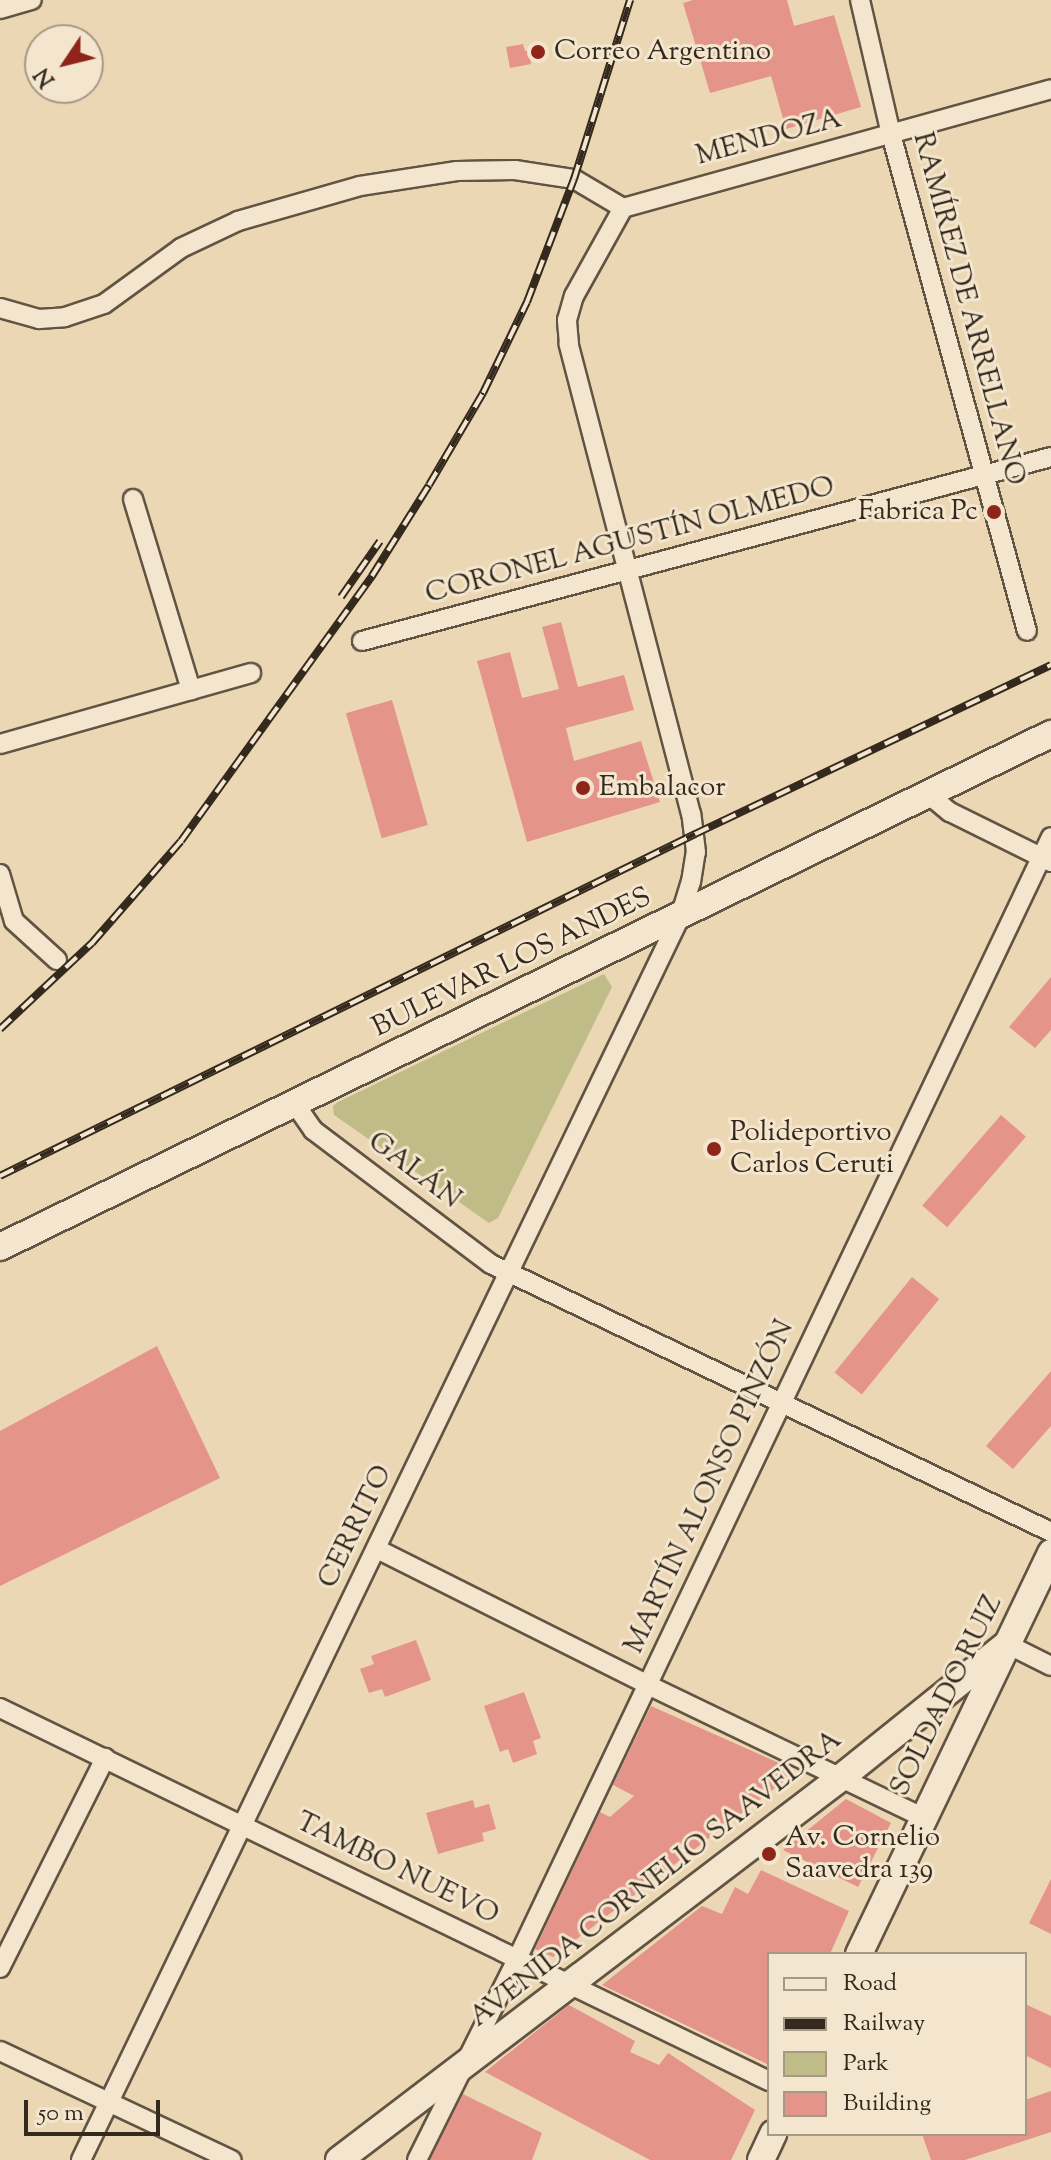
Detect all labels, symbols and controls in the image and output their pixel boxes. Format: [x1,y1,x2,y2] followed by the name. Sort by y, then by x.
[24,24,104,104] north arrow
[554,35,771,69] place label: Correo Argentino
[529,43,547,61] marker: Correo Argentino
[28,60,64,93] text: N
[692,102,846,174] street label: MENDOZA
[905,129,1031,489] street label: RAMÍREZ DE ARRELLANO
[422,470,838,612] street label: CORONEL AGUSTÍN OLMEDO
[858,495,978,529] place label: Fabrica Pc
[985,503,1003,521] marker: Fabrica Pc
[599,771,726,805] place label: Embalacor
[574,779,592,797] marker: Embalacor
[367,881,657,1045] street label: BULEVAR LOS ANDES
[730,1116,894,1182] place label: Polideportivo Carlos Ceruti
[361,1125,467,1217] street label: GALÁN
[705,1140,723,1158] marker: Polideportivo Carlos Ceruti
[618,1315,802,1659] street label: MARTÍN ALONSO PINZÓN
[312,1460,400,1594] street label: CERRITO
[884,1590,1010,1802] street label: SOLDADO RUIZ
[463,1723,849,2035] street label: AVENIDA CORNELIO SAAVEDRA
[290,1805,504,1933] street label: TAMBO NUEVO
[785,1821,940,1887] place label: Av. Cornelio Saavedra 139
[760,1845,778,1863] marker: Av. Cornelio Saavedra 139
[767,1952,1027,2136] legend
[843,1967,897,2001] text: Road
[843,2007,925,2041] text: Railway
[843,2047,889,2081] text: Park
[28,2084,164,2134] scale bar
[843,2087,931,2121] text: Building
[38,2097,84,2131] text: 50 m

